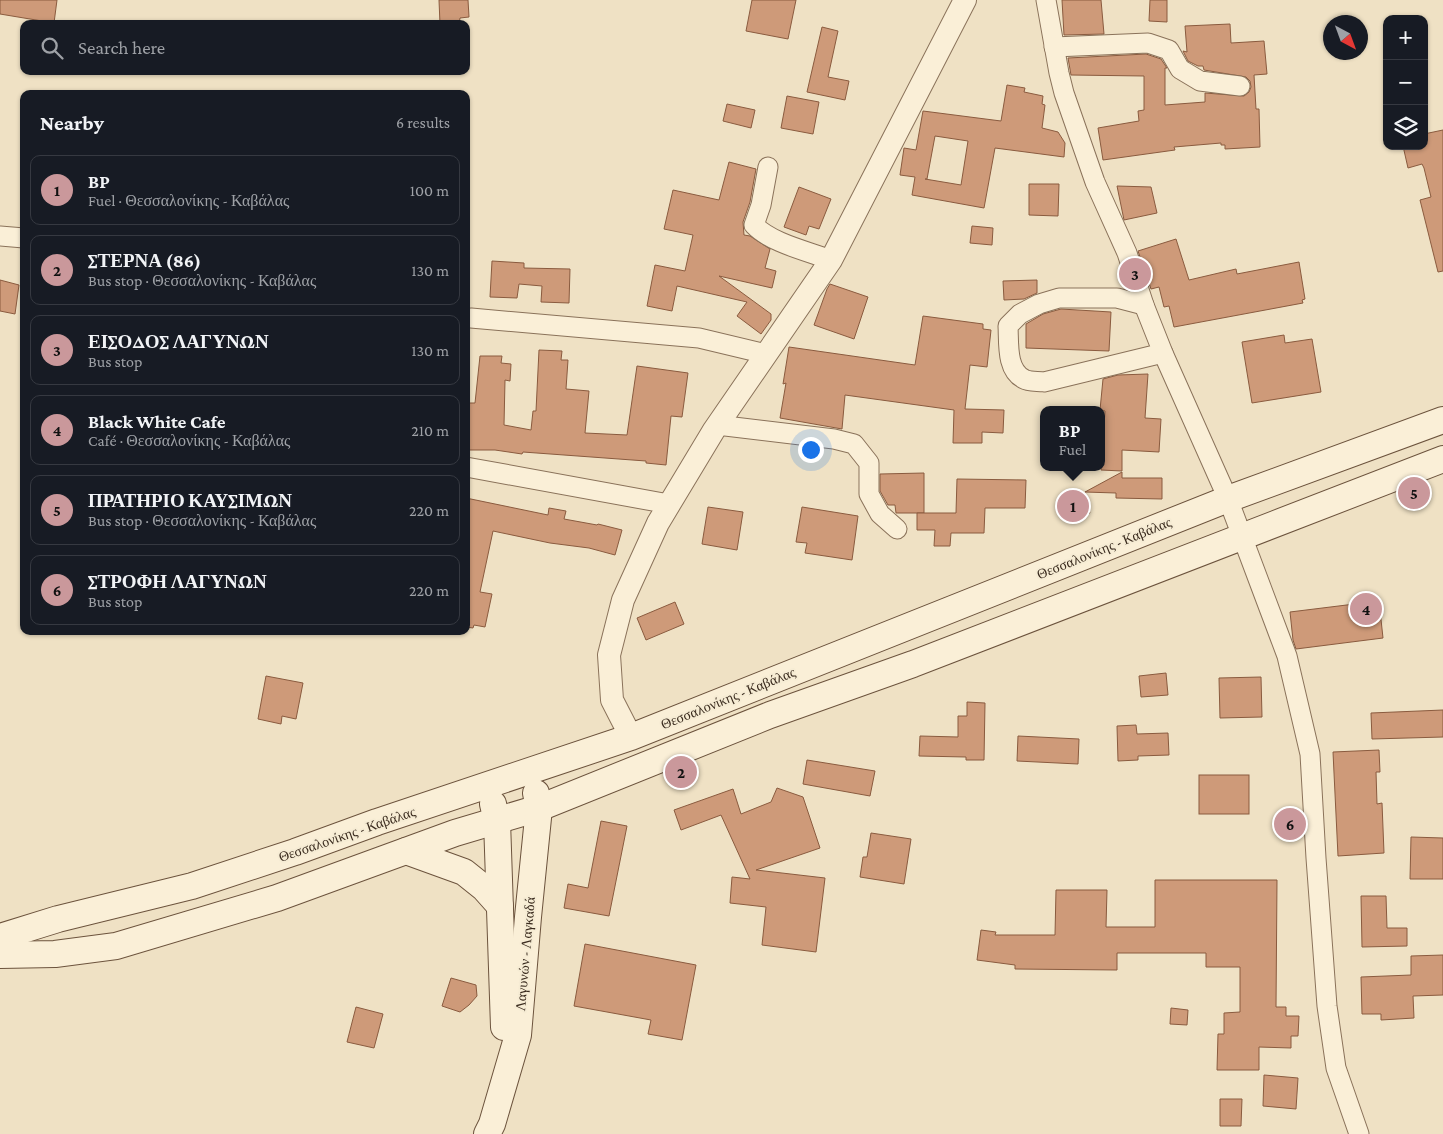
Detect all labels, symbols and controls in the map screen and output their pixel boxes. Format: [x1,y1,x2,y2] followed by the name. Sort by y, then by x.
[1323,15,1368,60] north arrow
[1383,15,1428,150] map controls
[1383,15,1428,60] button: +
[20,20,470,75] search box
[38,34,66,62] icon: search
[78,37,165,58] text: Search here
[1383,60,1428,105] button: −
[1383,105,1428,150] button: layers
[40,111,104,135] text: Nearby
[396,114,450,131] text: 6 results
[88,171,110,192] text: BP
[54,182,60,199] text: 1
[410,182,449,199] text: 100 m
[88,192,289,209] text: Fuel · Θεσσαλονίκης - Καβάλας
[88,250,201,271] text: ΣΤΕΡΝΑ (86)
[1119,255,1151,293] pin: 3
[53,262,61,279] text: 2
[411,262,449,279] text: 130 m
[88,272,316,289] text: Bus stop · Θεσσαλονίκης - Καβάλας
[88,331,269,352] text: ΕΙΣΟΔΟΣ ΛΑΓΥΝΩΝ
[53,342,61,359] text: 3
[411,342,449,359] text: 130 m
[88,353,142,370] text: Bus stop
[1040,406,1105,471] popup
[88,411,226,432] text: Black White Cafe
[1059,420,1081,441] text: BP
[53,422,61,439] text: 4
[411,422,449,439] text: 210 m
[88,432,290,449] text: Café · Θεσσαλονίκης - Καβάλας
[798,437,824,463] your location
[1059,441,1086,458] text: Fuel
[1398,474,1430,512] pin: 5
[1057,487,1089,525] pin: 1
[88,490,292,511] text: ΠΡΑΤΗΡΙΟ ΚΑΥΣΙΜΩΝ
[53,502,61,519] text: 5
[409,502,449,519] text: 220 m
[88,512,316,529] text: Bus stop · Θεσσαλονίκης - Καβάλας
[1034,514,1174,582] street label: Θεσσαλονίκης - Καβάλας
[88,571,267,592] text: ΣΤΡΟΦΗ ΛΑΓΥΝΩΝ
[53,582,61,599] text: 6
[409,582,449,599] text: 220 m
[1350,590,1382,628] pin: 4
[88,593,142,610] text: Bus stop
[658,664,798,732] street label: Θεσσαλονίκης - Καβάλας
[665,753,697,791] pin: 2
[276,803,418,865] street label: Θεσσαλονίκης - Καβάλας
[1274,805,1306,843] pin: 6
[512,896,538,1012] street label: Λαγυνών - Λαγκαδά

